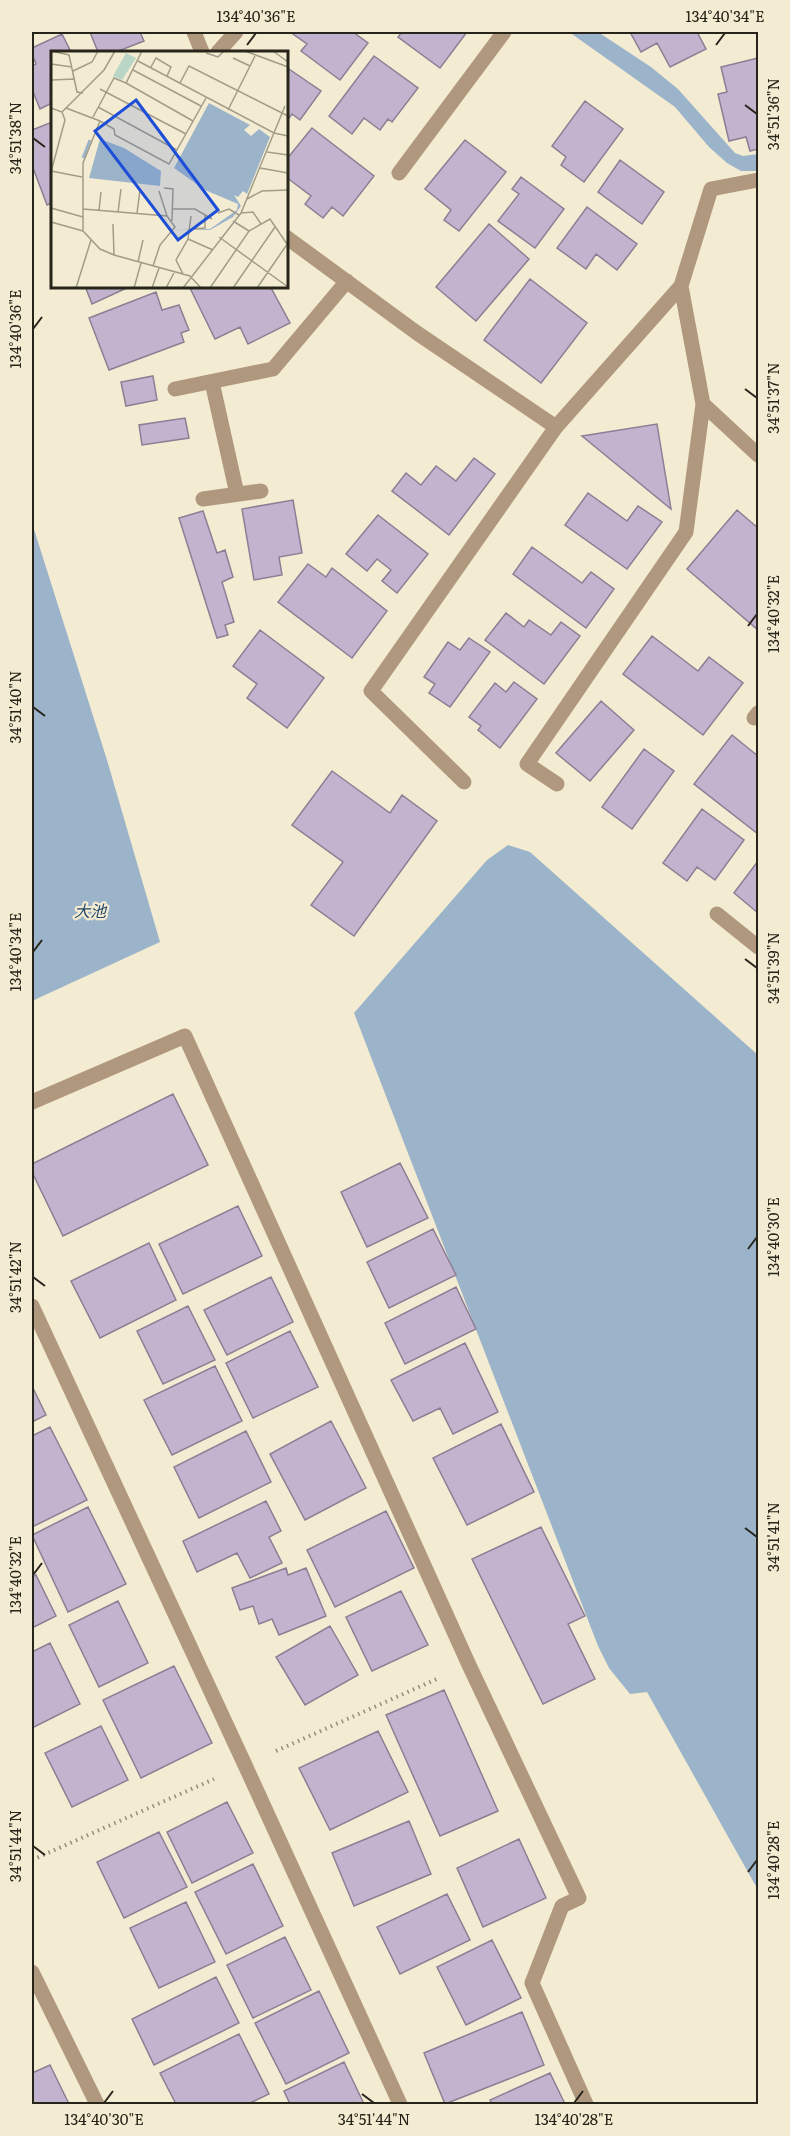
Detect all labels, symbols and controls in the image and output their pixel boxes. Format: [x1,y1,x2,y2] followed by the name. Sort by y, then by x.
[216,4,296,27] text: 134°40'36"E
[685,4,765,27] text: 134°40'34"E
[51,51,288,288] inset map
[761,78,784,150] text: 34°51'36"N
[3,102,26,174] text: 34°51'38"N
[3,289,26,369] text: 134°40'36"E
[761,362,784,434] text: 34°51'37"N
[761,575,784,653] text: 134°40'32"E
[3,670,26,744] text: 34°51'40"N
[74,898,108,922] water label: 大池
[3,912,26,992] text: 134°40'34"E
[761,932,784,1004] text: 34°51'39"N
[761,1197,784,1277] text: 134°40'30"E
[3,1241,26,1313] text: 34°51'42"N
[761,1502,784,1572] text: 34°51'41"N
[3,1536,26,1614] text: 134°40'32"E
[3,1810,26,1882] text: 34°51'44"N
[761,1821,784,1899] text: 134°40'28"E
[64,2107,144,2130] text: 134°40'30"E
[338,2107,410,2130] text: 34°51'44"N
[535,2107,613,2130] text: 134°40'28"E

